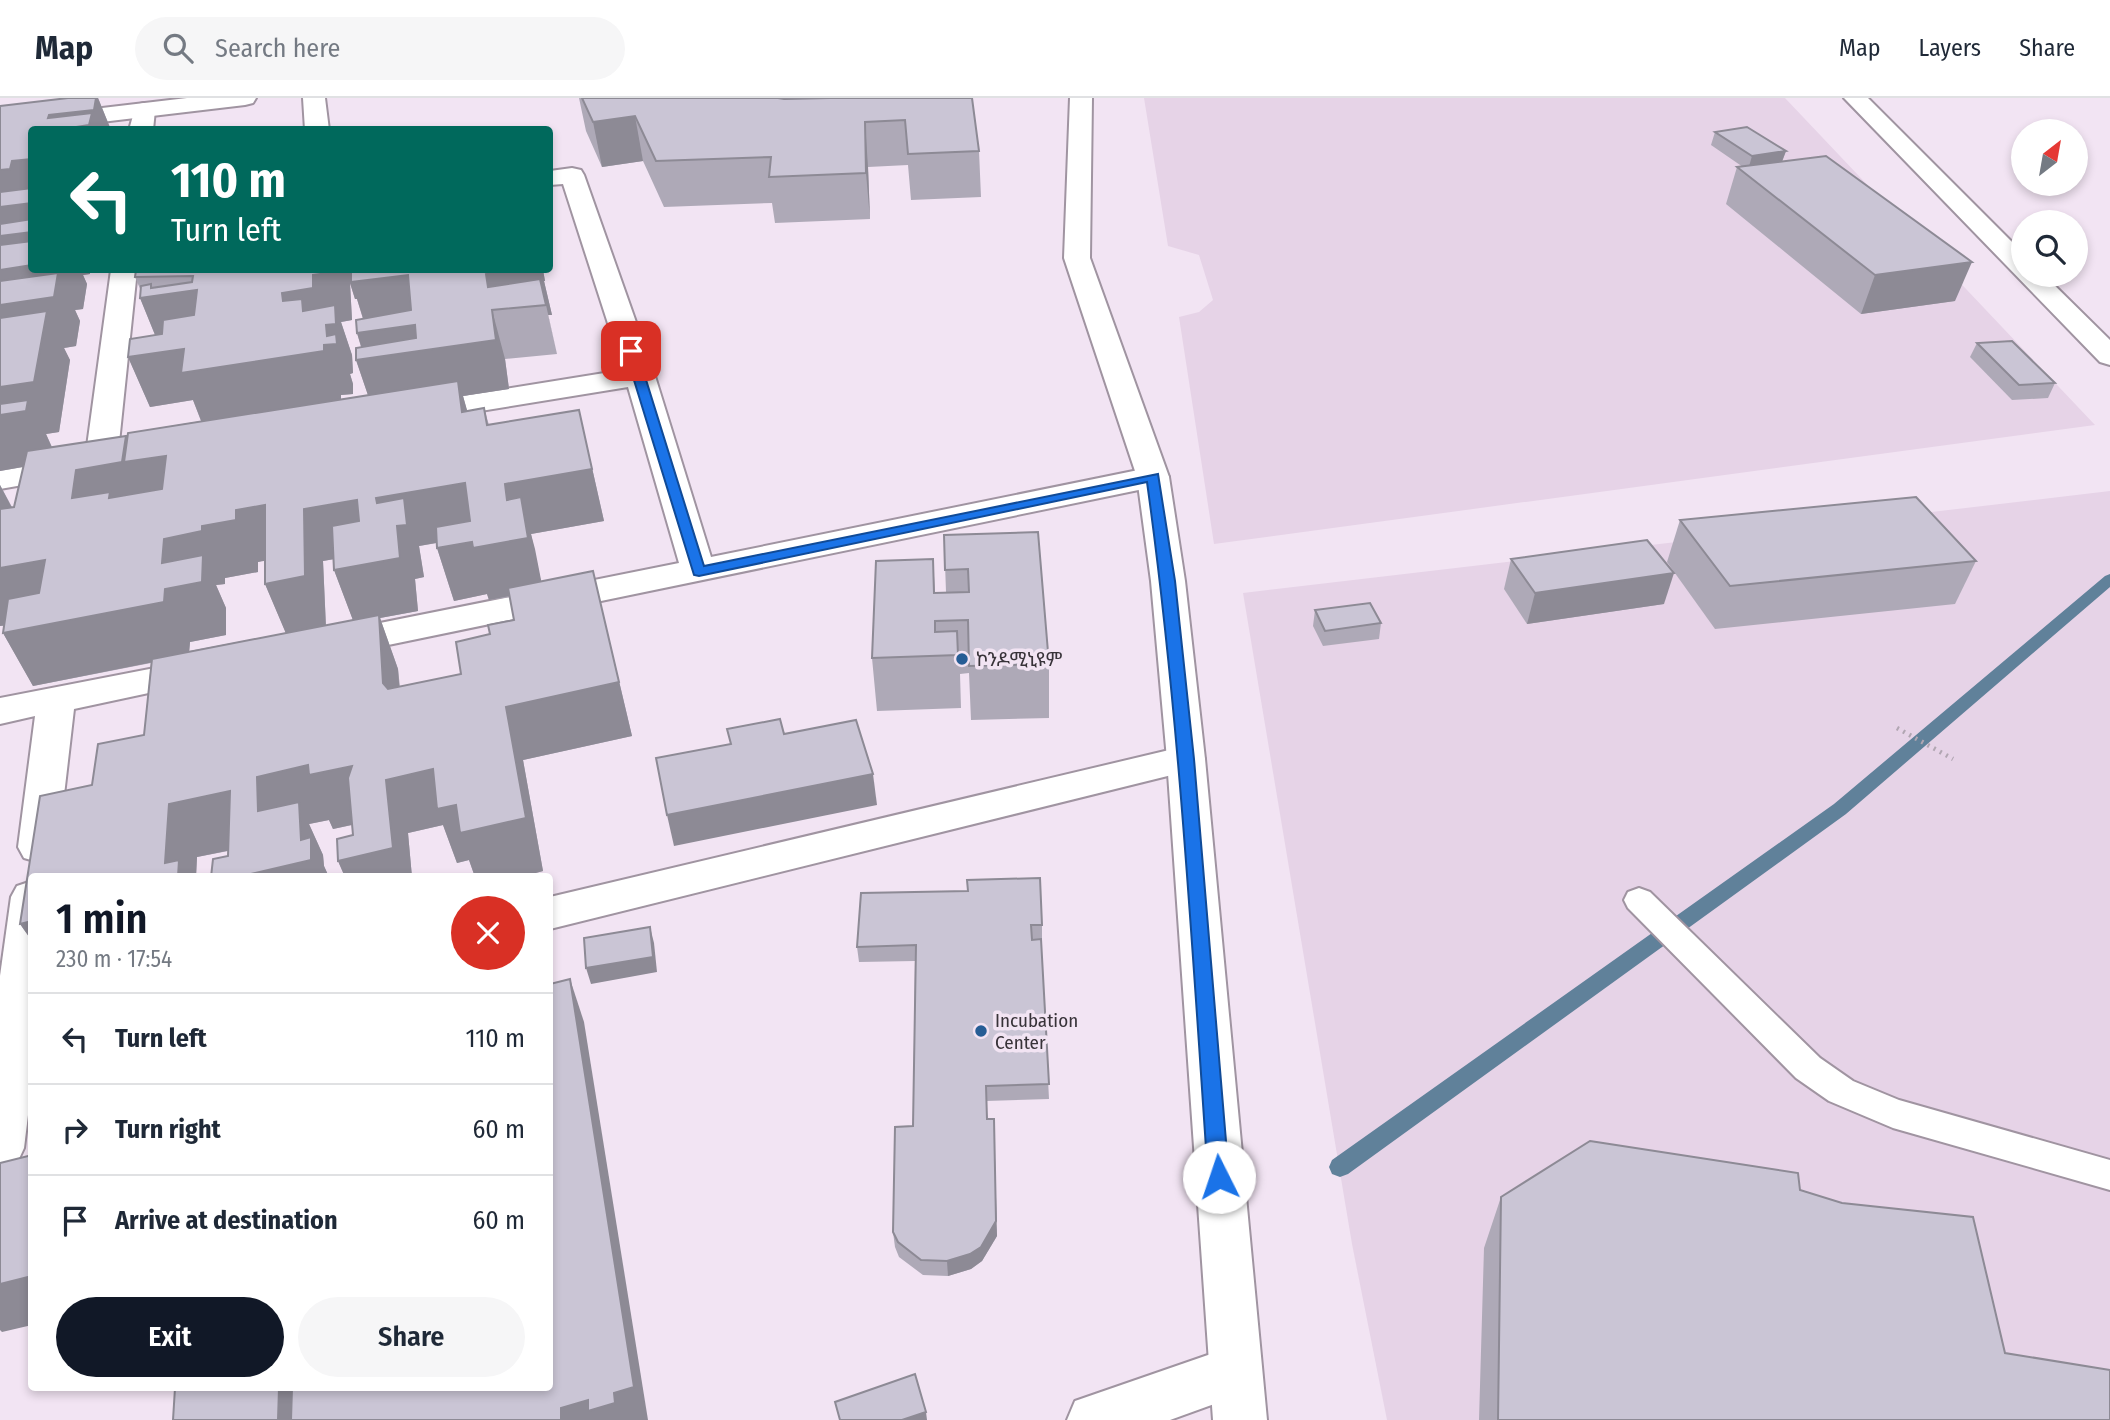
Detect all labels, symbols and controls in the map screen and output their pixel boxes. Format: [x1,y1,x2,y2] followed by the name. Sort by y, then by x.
[135,17,625,80] search box
[35,28,93,68] text: Map
[159,29,197,67] icon: search
[215,33,340,64] text: Search here
[1839,34,1881,62] text: Map
[1919,34,1981,62] text: Layers
[2019,34,2075,62] text: Share
[2011,119,2088,196] north arrow
[2011,119,2088,287] map controls
[171,151,286,210] text: 110 m
[56,154,147,245] icon: left
[2011,210,2088,287] button: search
[171,211,281,249] text: Turn left
[601,321,661,381] pin
[612,332,650,370] icon: arrive
[976,648,1063,671] place label: ኮንዶሚኒዩም
[954,651,970,667] marker: ኮንዶሚኒዩም
[56,894,147,944] text: 1 min
[451,896,525,970] button: close
[56,945,172,973] text: 230 m · 17:54
[995,1009,1078,1054] place label: Incubation Center
[56,1020,94,1058] icon: left
[115,1023,207,1054] text: Turn left
[465,1023,525,1054] text: 110 m
[973,1023,989,1039] marker: Incubation Center
[56,1111,94,1149] icon: right
[115,1114,221,1145] text: Turn right
[472,1114,525,1145] text: 60 m
[1182,1140,1256,1214] position arrow
[56,1202,94,1240] icon: arrive
[115,1205,338,1236] text: Arrive at destination
[472,1205,525,1236] text: 60 m
[56,1297,284,1377] button: Exit
[298,1297,525,1377] button: Share

